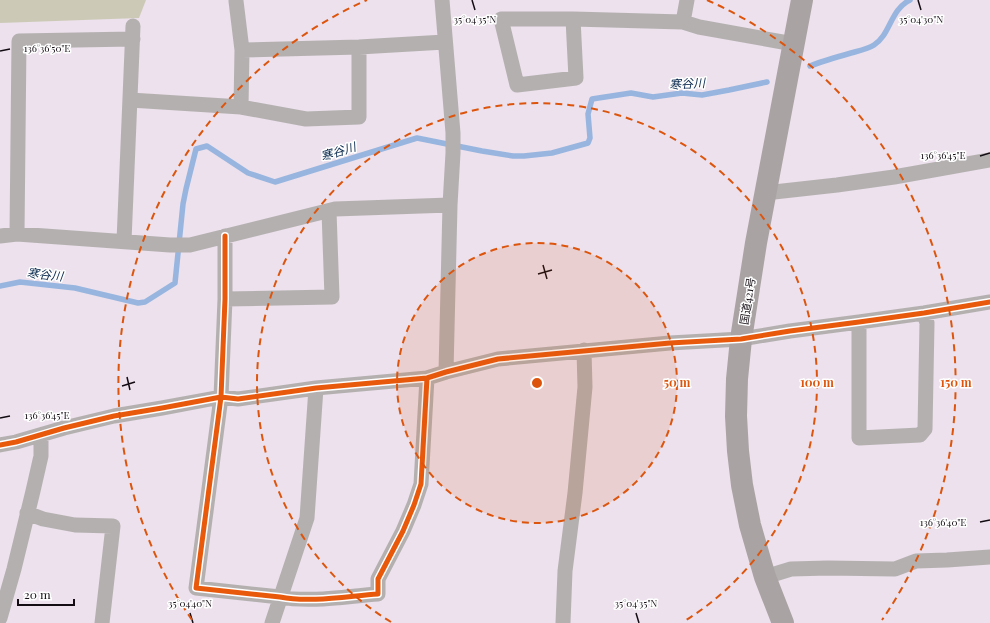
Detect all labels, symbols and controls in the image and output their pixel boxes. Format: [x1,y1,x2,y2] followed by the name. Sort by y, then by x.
[454,12,496,26] text: 35°04'35"N
[899,12,943,26] text: 35°04'30"N
[24,41,70,55] text: 136°36'50"E
[669,74,707,92] water label: 寒谷川
[318,138,359,164] water label: 寒谷川
[921,148,966,162] text: 136°36'45"E
[26,264,66,284] water label: 寒谷川
[736,276,758,326] street label: 国道421号
[664,374,691,390] text: 50 m
[800,374,834,390] text: 100 m
[940,374,972,390] text: 150 m
[530,376,544,390] centre of rings
[25,408,70,422] text: 136°36'45"E
[920,515,966,529] text: 136°36'40"E
[18,581,74,607] scale bar
[24,586,51,602] text: 20 m
[168,596,212,610] text: 35°04'40"N
[615,596,657,610] text: 35°04'35"N

